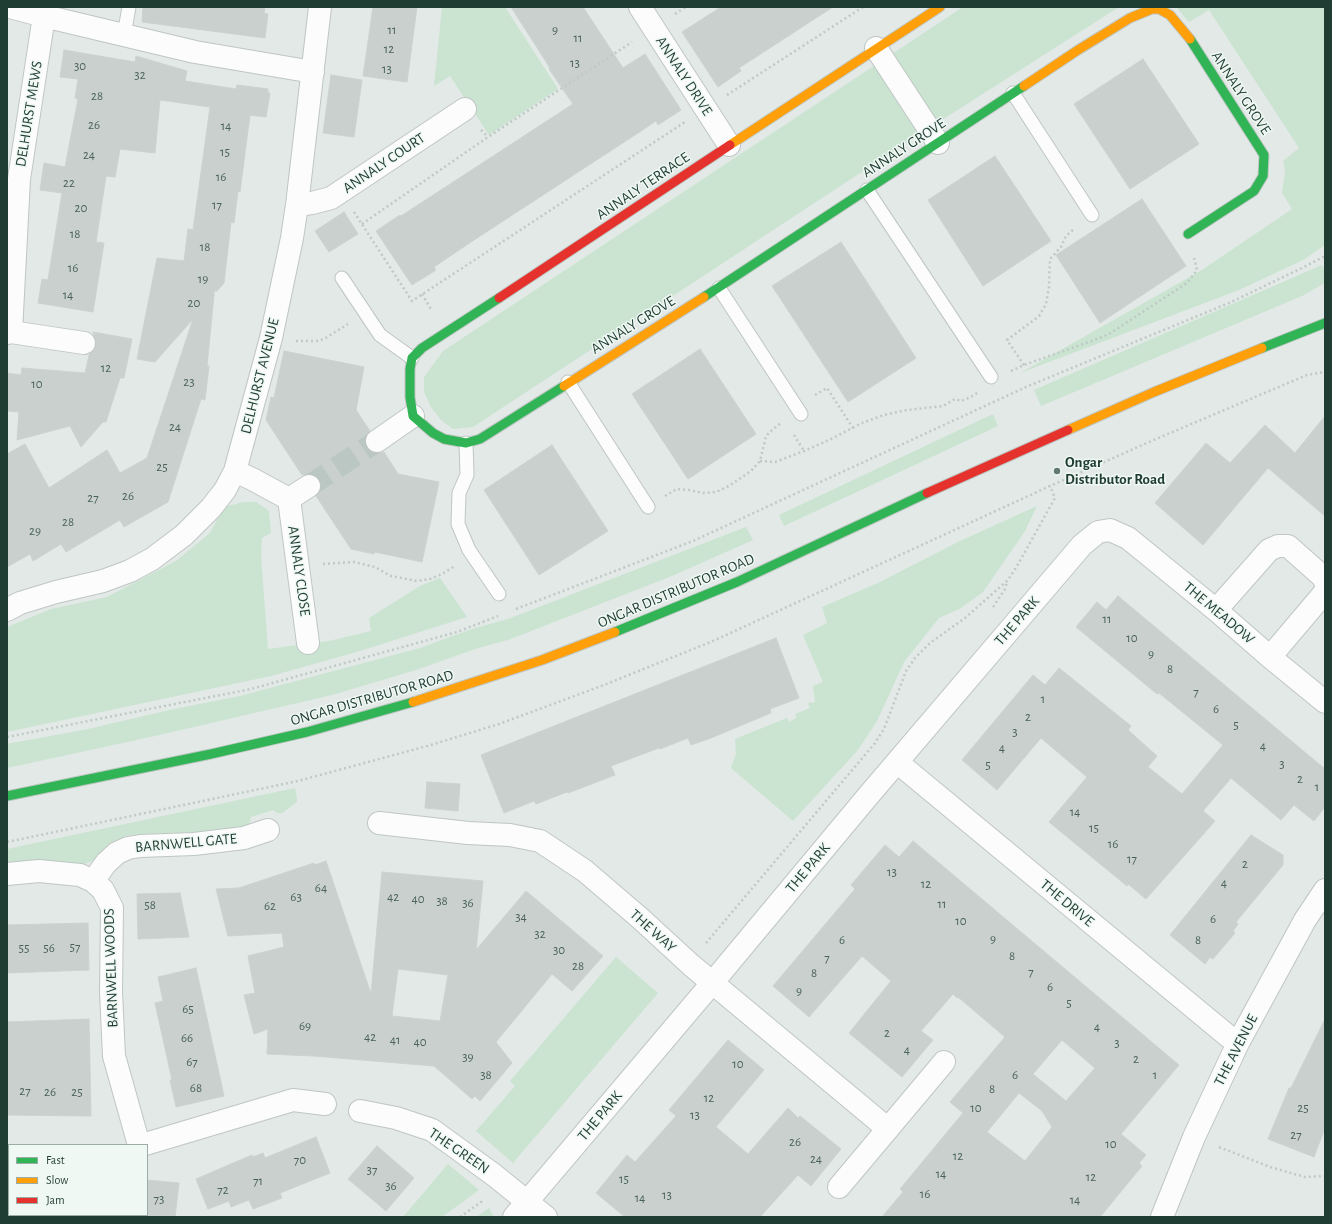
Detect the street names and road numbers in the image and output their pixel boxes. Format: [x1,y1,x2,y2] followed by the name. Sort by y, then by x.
[652,33,716,119] street label: ANNALY DRIVE
[1207,48,1275,138] street label: ANNALY GROVE
[12,60,46,168] street label: DELHURST MEWS
[859,114,949,182] street label: ANNALY GROVE
[339,129,429,197] street label: ANNALY COURT
[593,148,693,224] street label: ANNALY TERRACE
[588,292,678,358] street label: ANNALY GROVE
[237,316,283,436] street label: DELHURST AVENUE
[284,525,314,617] street label: ANNALY CLOSE
[595,550,757,632] street label: ONGAR DISTRIBUTOR ROAD
[1180,578,1258,648] street label: THE MEADOW
[991,593,1043,649] street label: THE PARK
[288,666,456,730] street label: ONGAR DISTRIBUTOR ROAD
[134,830,238,856] street label: BARNWELL GATE
[782,839,834,897] street label: THE PARK
[1036,875,1098,931] street label: THE DRIVE
[626,905,680,957] street label: THE WAY
[100,908,122,1028] street label: BARNWELL WOODS
[1210,1011,1262,1089] street label: THE AVENUE
[574,1087,626,1145] street label: THE PARK
[425,1124,493,1178] street label: THE GREEN

